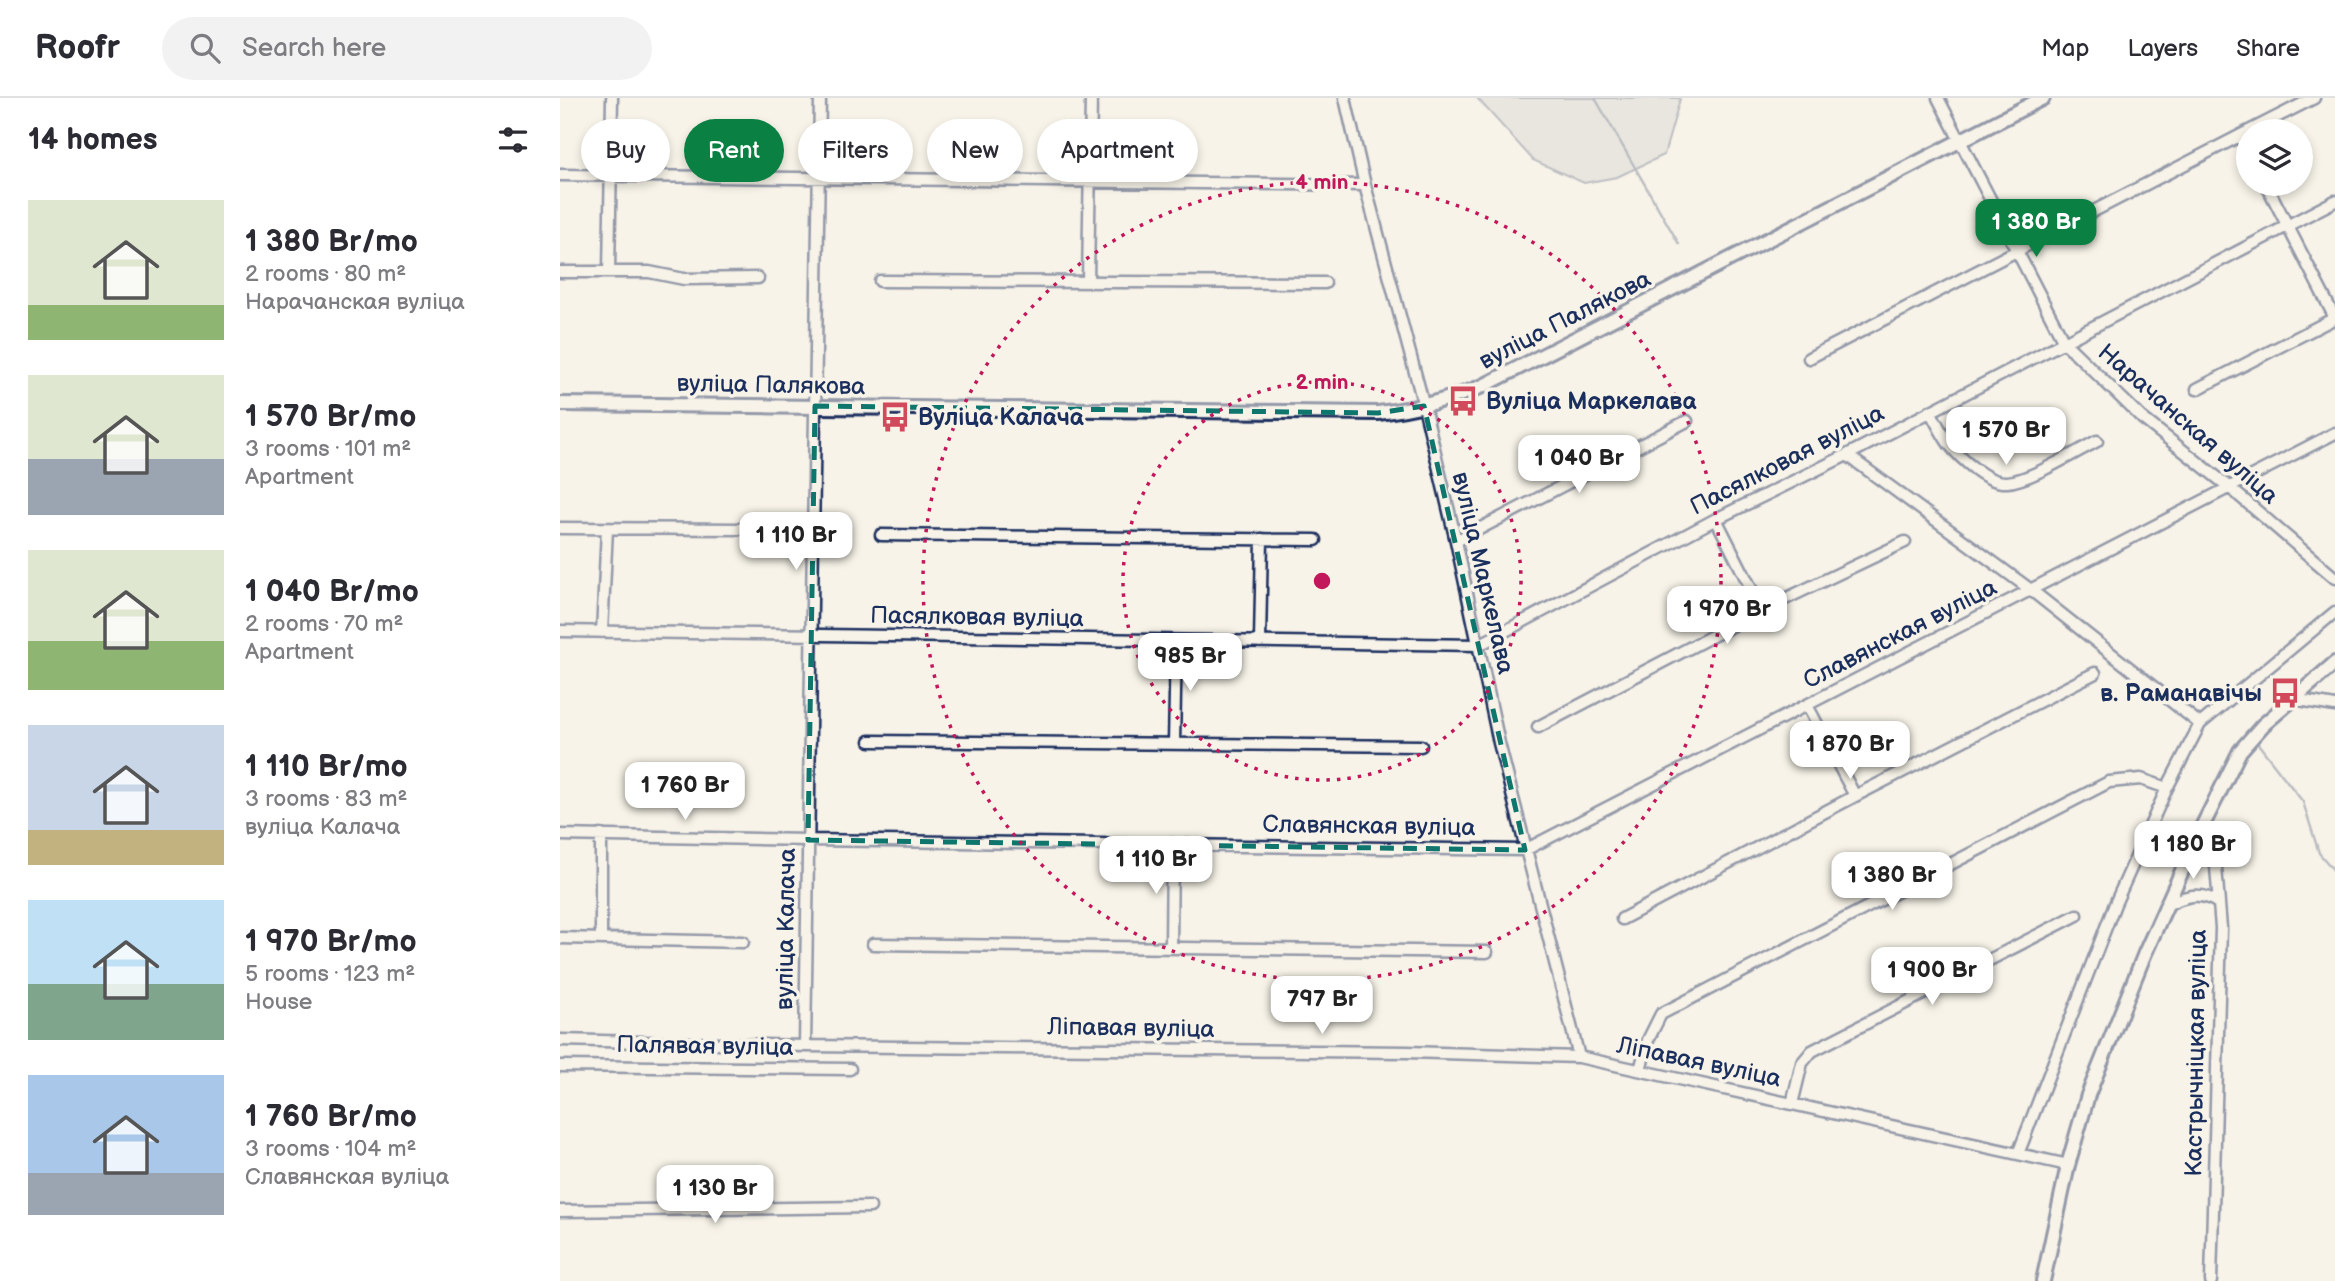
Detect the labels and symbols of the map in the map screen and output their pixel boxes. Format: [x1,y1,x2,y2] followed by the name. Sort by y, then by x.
[1296,170,1348,195] text: 4 min
[1964,200,2108,259] pin: 1 380 Br
[1474,264,1656,376] street label: вуліца Палякова
[2092,338,2284,510] street label: Нарачанская вуліца
[676,369,866,401] street label: вуліца Палякова
[1295,370,1349,395] text: 2 min
[1446,384,1480,418] bus stop icon: Вуліца Маркелава
[1486,387,1697,416] place label: Вуліца Маркелава
[1685,399,1889,521] street label: Пасялковая вуліца
[878,400,912,434] bus stop icon: Вуліца Калача
[918,403,1085,432] place label: Вуліца Калача
[1934,408,2078,467] pin: 1 570 Br
[1507,436,1651,495] pin: 1 040 Br
[1446,469,1520,677] street label: вуліца Маркелава
[724,512,868,572] pin: 1 110 Br
[1310,569,1334,593] centre of rings
[1798,573,2002,695] street label: Славянская вуліца
[1655,587,1799,646] pin: 1 970 Br
[870,601,1084,633] street label: Пасялковая вуліца
[1133,634,1247,693] pin: 985 Br
[2268,676,2302,710] bus stop icon: в. Раманавічы
[2100,679,2262,708] place label: в. Раманавічы
[1778,722,1922,781] pin: 1 870 Br
[613,762,757,822] pin: 1 760 Br
[1262,810,1476,842] street label: Славянская вуліца
[2121,822,2265,881] pin: 1 180 Br
[1084,836,1228,896] pin: 1 110 Br
[770,848,802,1010] street label: вуліца Калача
[1820,852,1964,912] pin: 1 380 Br
[2179,929,2213,1177] street label: Кастрычніцкая вуліца
[1860,948,2004,1007] pin: 1 900 Br
[1265,976,1379,1036] pin: 797 Br
[1046,1012,1215,1044] street label: Ліпавая вуліца
[616,1030,794,1062] street label: Палявая вуліца
[1613,1030,1784,1094] street label: Ліпавая вуліца
[643,1166,787,1225] pin: 1 130 Br

